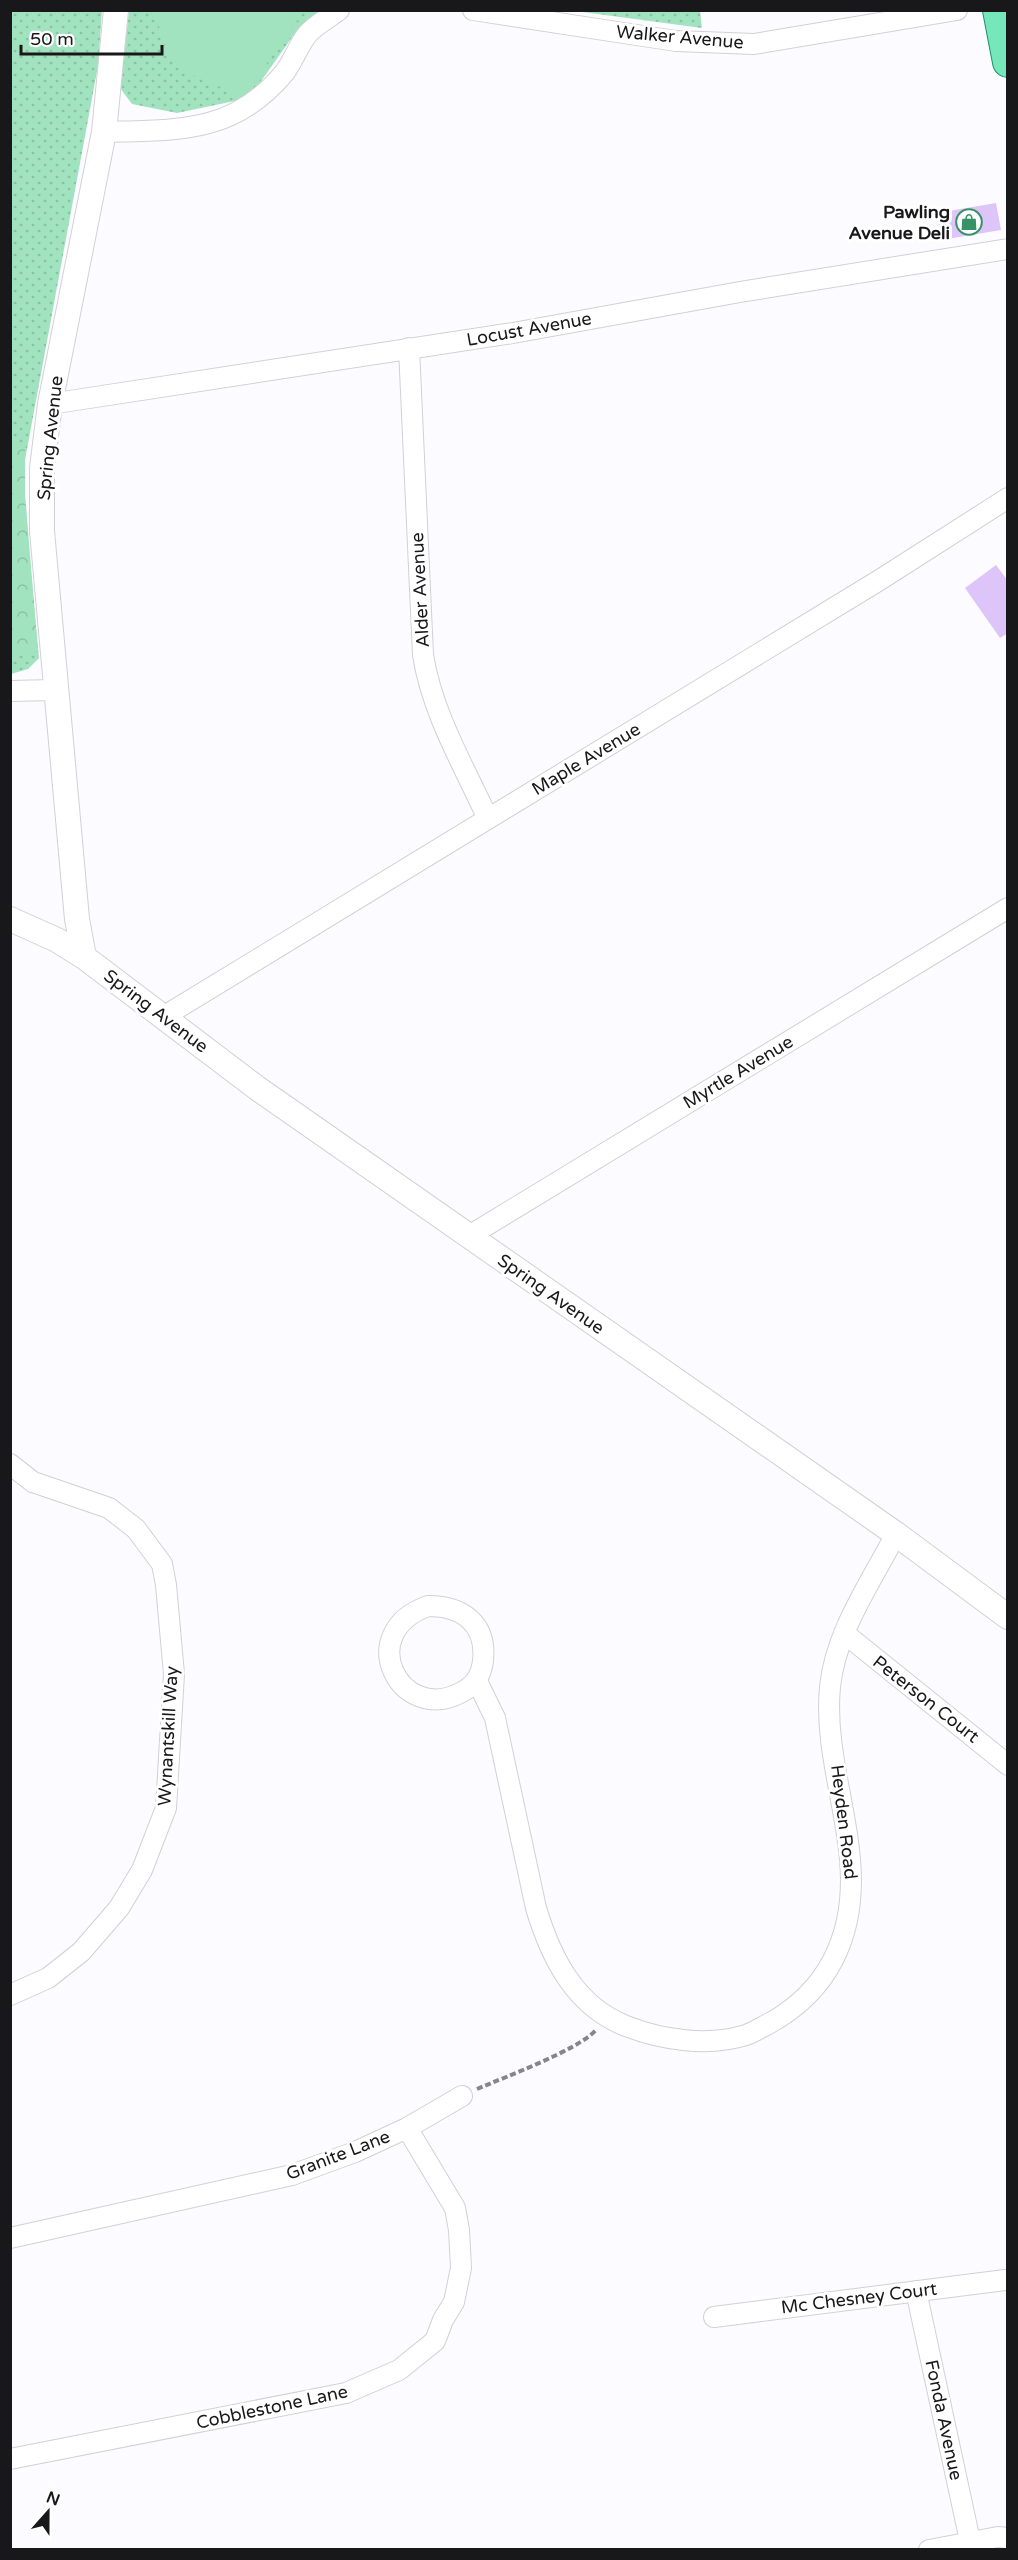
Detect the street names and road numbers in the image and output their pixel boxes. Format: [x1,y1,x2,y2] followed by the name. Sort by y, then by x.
[615,20,745,54] street label: Walker Avenue
[465,307,593,351] street label: Locust Avenue
[33,375,67,501] street label: Spring Avenue
[406,532,434,648] street label: Alder Avenue
[528,718,644,800] street label: Maple Avenue
[99,965,213,1057] street label: Spring Avenue
[679,1031,797,1113] street label: Myrtle Avenue
[493,1249,609,1339] street label: Spring Avenue
[868,1651,984,1747] street label: Peterson Court
[153,1665,183,1807] street label: Wynantskill Way
[826,1763,862,1881] street label: Heyden Road
[283,2125,393,2185] street label: Granite Lane
[780,2277,938,2318] street label: Mc Chesney Court
[920,2358,968,2482] street label: Fonda Avenue
[194,2380,350,2434] street label: Cobblestone Lane

